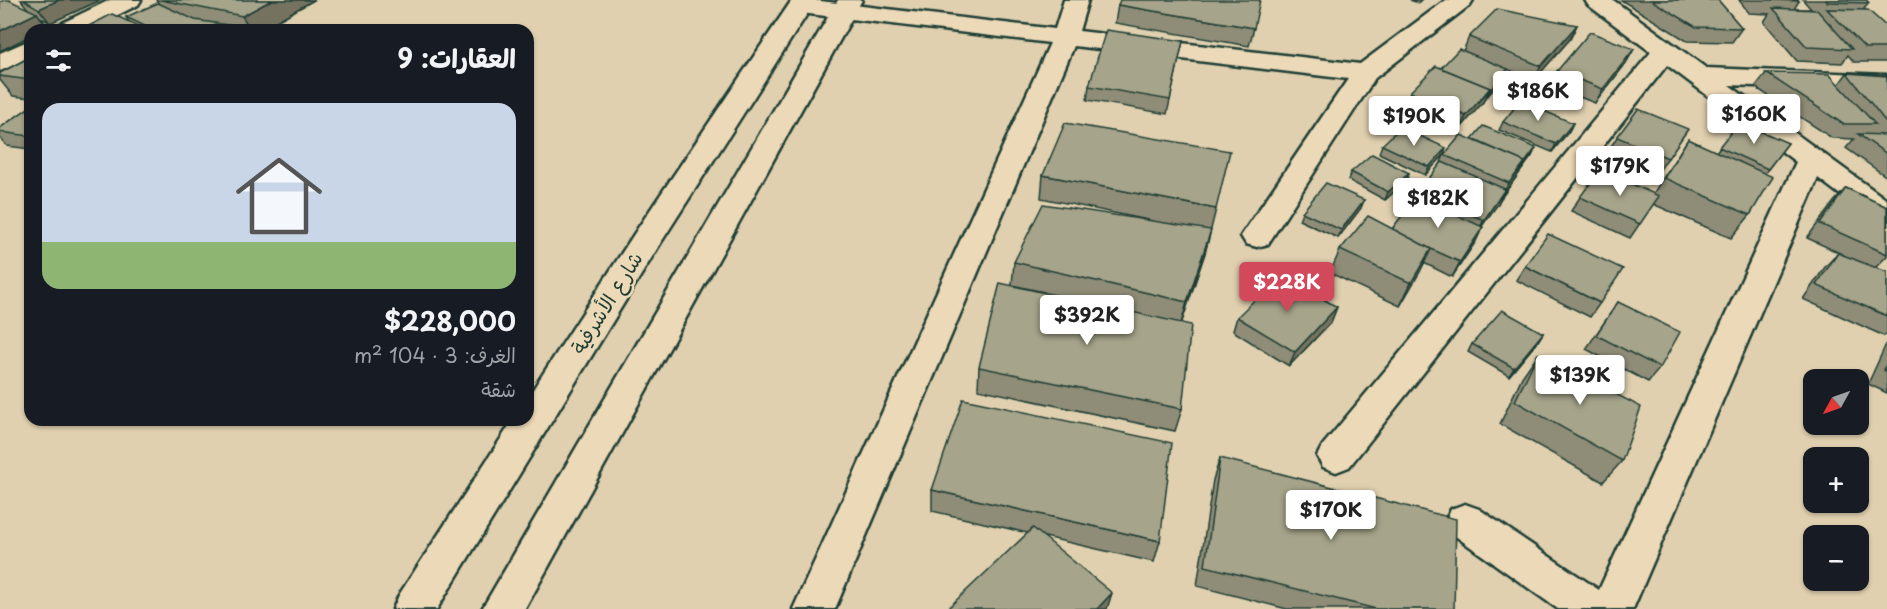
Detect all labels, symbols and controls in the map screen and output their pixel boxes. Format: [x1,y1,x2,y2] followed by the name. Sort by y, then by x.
[397,38,516,77] text: العقارات: 9
[42,44,75,77] icon: filters
[1496,71,1580,122] pin: $186K
[1507,75,1569,105] text: $186K
[1712,94,1796,145] pin: $160K
[1372,96,1456,147] pin: $190K
[1721,98,1787,128] text: $160K
[1383,100,1445,130] text: $190K
[225,142,333,250] icon: home
[1578,146,1662,197] pin: $179K
[1590,150,1650,180] text: $179K
[1396,178,1480,229] pin: $182K
[1407,182,1469,212] text: $182K
[563,246,649,359] street label: شارع الأشرفية
[1245,262,1329,313] pin: $228K
[1253,266,1321,296] text: $228K
[1045,295,1129,346] pin: $392K
[1054,299,1120,329] text: $392K
[384,301,516,340] text: $228,000
[354,340,516,370] text: الغرف: 3 · 104 m²
[1538,355,1622,406] pin: $139K
[1550,359,1610,389] text: $139K
[1803,369,1869,435] north arrow
[1803,369,1869,591] map controls
[481,374,516,404] text: شقة
[1803,447,1869,513] button: +
[1289,490,1373,541] pin: $170K
[1300,494,1362,524] text: $170K
[1803,525,1869,591] button: −

